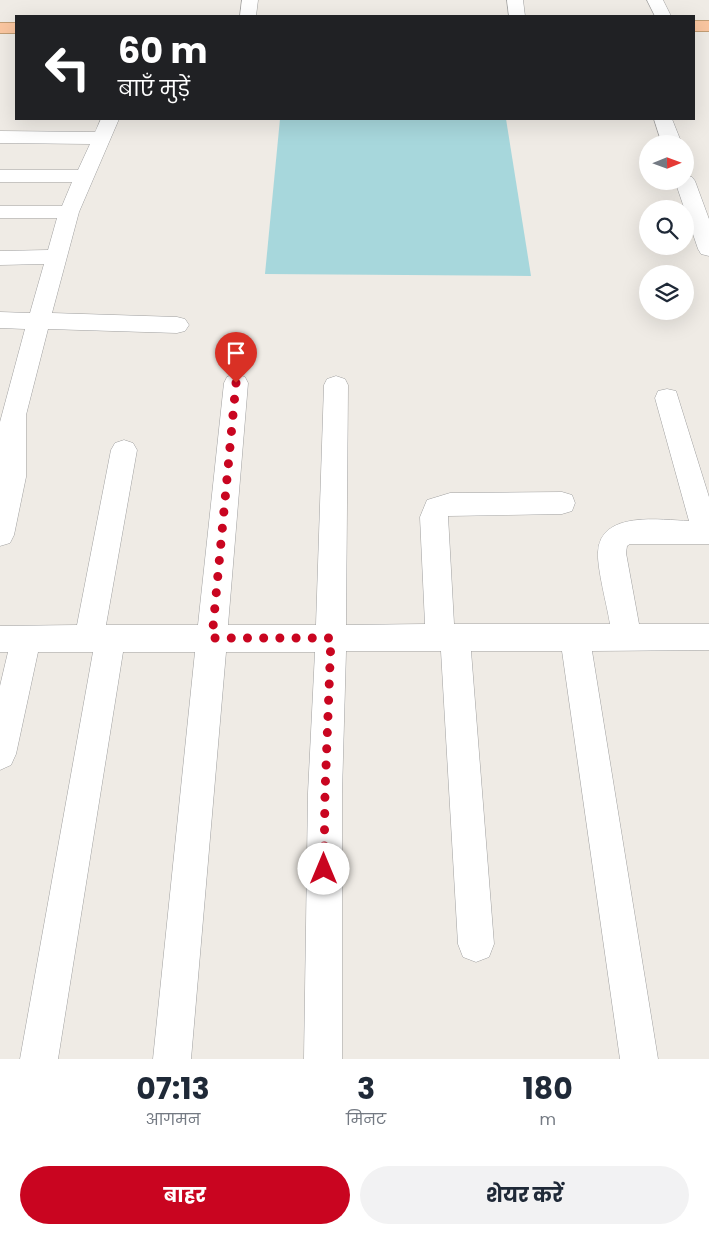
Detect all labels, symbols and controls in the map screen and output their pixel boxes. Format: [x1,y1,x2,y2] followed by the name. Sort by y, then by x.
[118,26,208,75] text: 60 m
[35,35,100,100] icon: left
[118,73,190,104] text: बाएँ मुड़ें
[639,135,694,190] north arrow
[639,135,694,320] map controls
[639,200,694,255] button: search
[639,265,694,320] button: layers
[215,332,257,383] pin
[222,339,250,367] icon: arrive
[297,842,349,894] position arrow
[136,1067,210,1110] text: 07:13
[357,1067,375,1110] text: 3
[522,1067,573,1110] text: 180
[146,1108,200,1131] text: आगमन
[346,1108,386,1131] text: मिनट
[539,1108,556,1131] text: m
[20,1166,350,1224] button: बाहर
[360,1166,689,1224] button: शेयर करें

